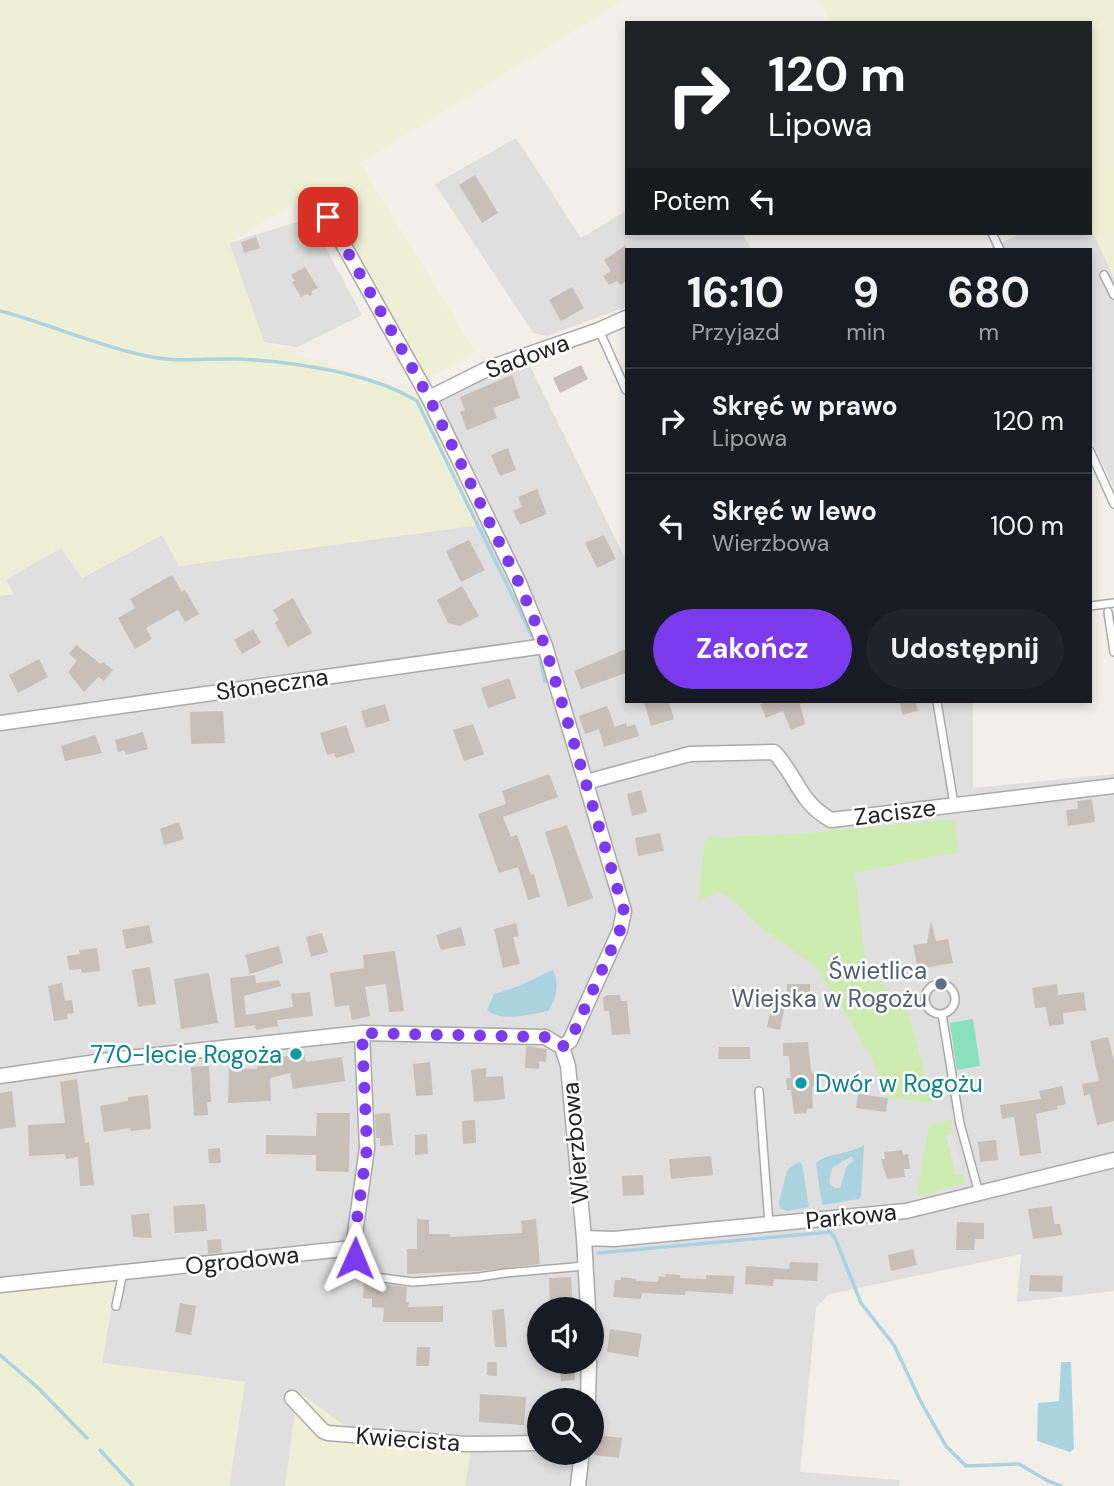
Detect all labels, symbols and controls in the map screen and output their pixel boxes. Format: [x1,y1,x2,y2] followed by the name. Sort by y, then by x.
[768,42,906,106] text: 120 m
[653,49,744,140] icon: right
[768,104,872,146] text: Lipowa
[744,182,782,220] icon: left
[653,184,730,218] text: Potem
[298,187,358,247] pin
[309,198,347,236] icon: arrive
[687,265,784,320] text: 16:10
[852,265,879,320] text: 9
[947,265,1030,320] text: 680
[691,317,780,347] text: Przyjazd
[846,317,885,347] text: min
[978,317,999,347] text: m
[481,327,573,385] street label: Sadowa
[712,389,898,423] text: Skręć w prawo
[653,402,691,440] icon: right
[993,404,1064,438] text: 120 m
[712,423,787,453] text: Lipowa
[712,494,877,528] text: Skręć w lewo
[653,507,691,545] icon: left
[990,509,1064,543] text: 100 m
[712,528,829,558] text: Wierzbowa
[653,609,852,689] button: Zakończ
[866,609,1064,689] button: Udostępnij
[214,661,330,707] street label: Słoneczna
[852,792,938,832] street label: Zacisze
[731,955,927,1014] place label: Świetlica Wiejska w Rogożu
[933,976,949,992] marker: Świetlica Wiejska w Rogożu
[90,1039,282,1070] place label: 770-lecie Rogoża
[288,1046,304,1062] marker: 770-lecie Rogoża
[815,1068,983,1099] place label: Dwór w Rogożu
[793,1075,809,1091] marker: Dwór w Rogożu
[554,1081,596,1205] street label: Wierzbowa
[804,1196,898,1236] street label: Parkowa
[318,1221,392,1295] position arrow
[183,1239,301,1281] street label: Ogrodowa
[527,1297,604,1465] map controls
[527,1297,604,1374] button: sound
[527,1388,604,1465] button: search
[355,1420,461,1458] street label: Kwiecista

